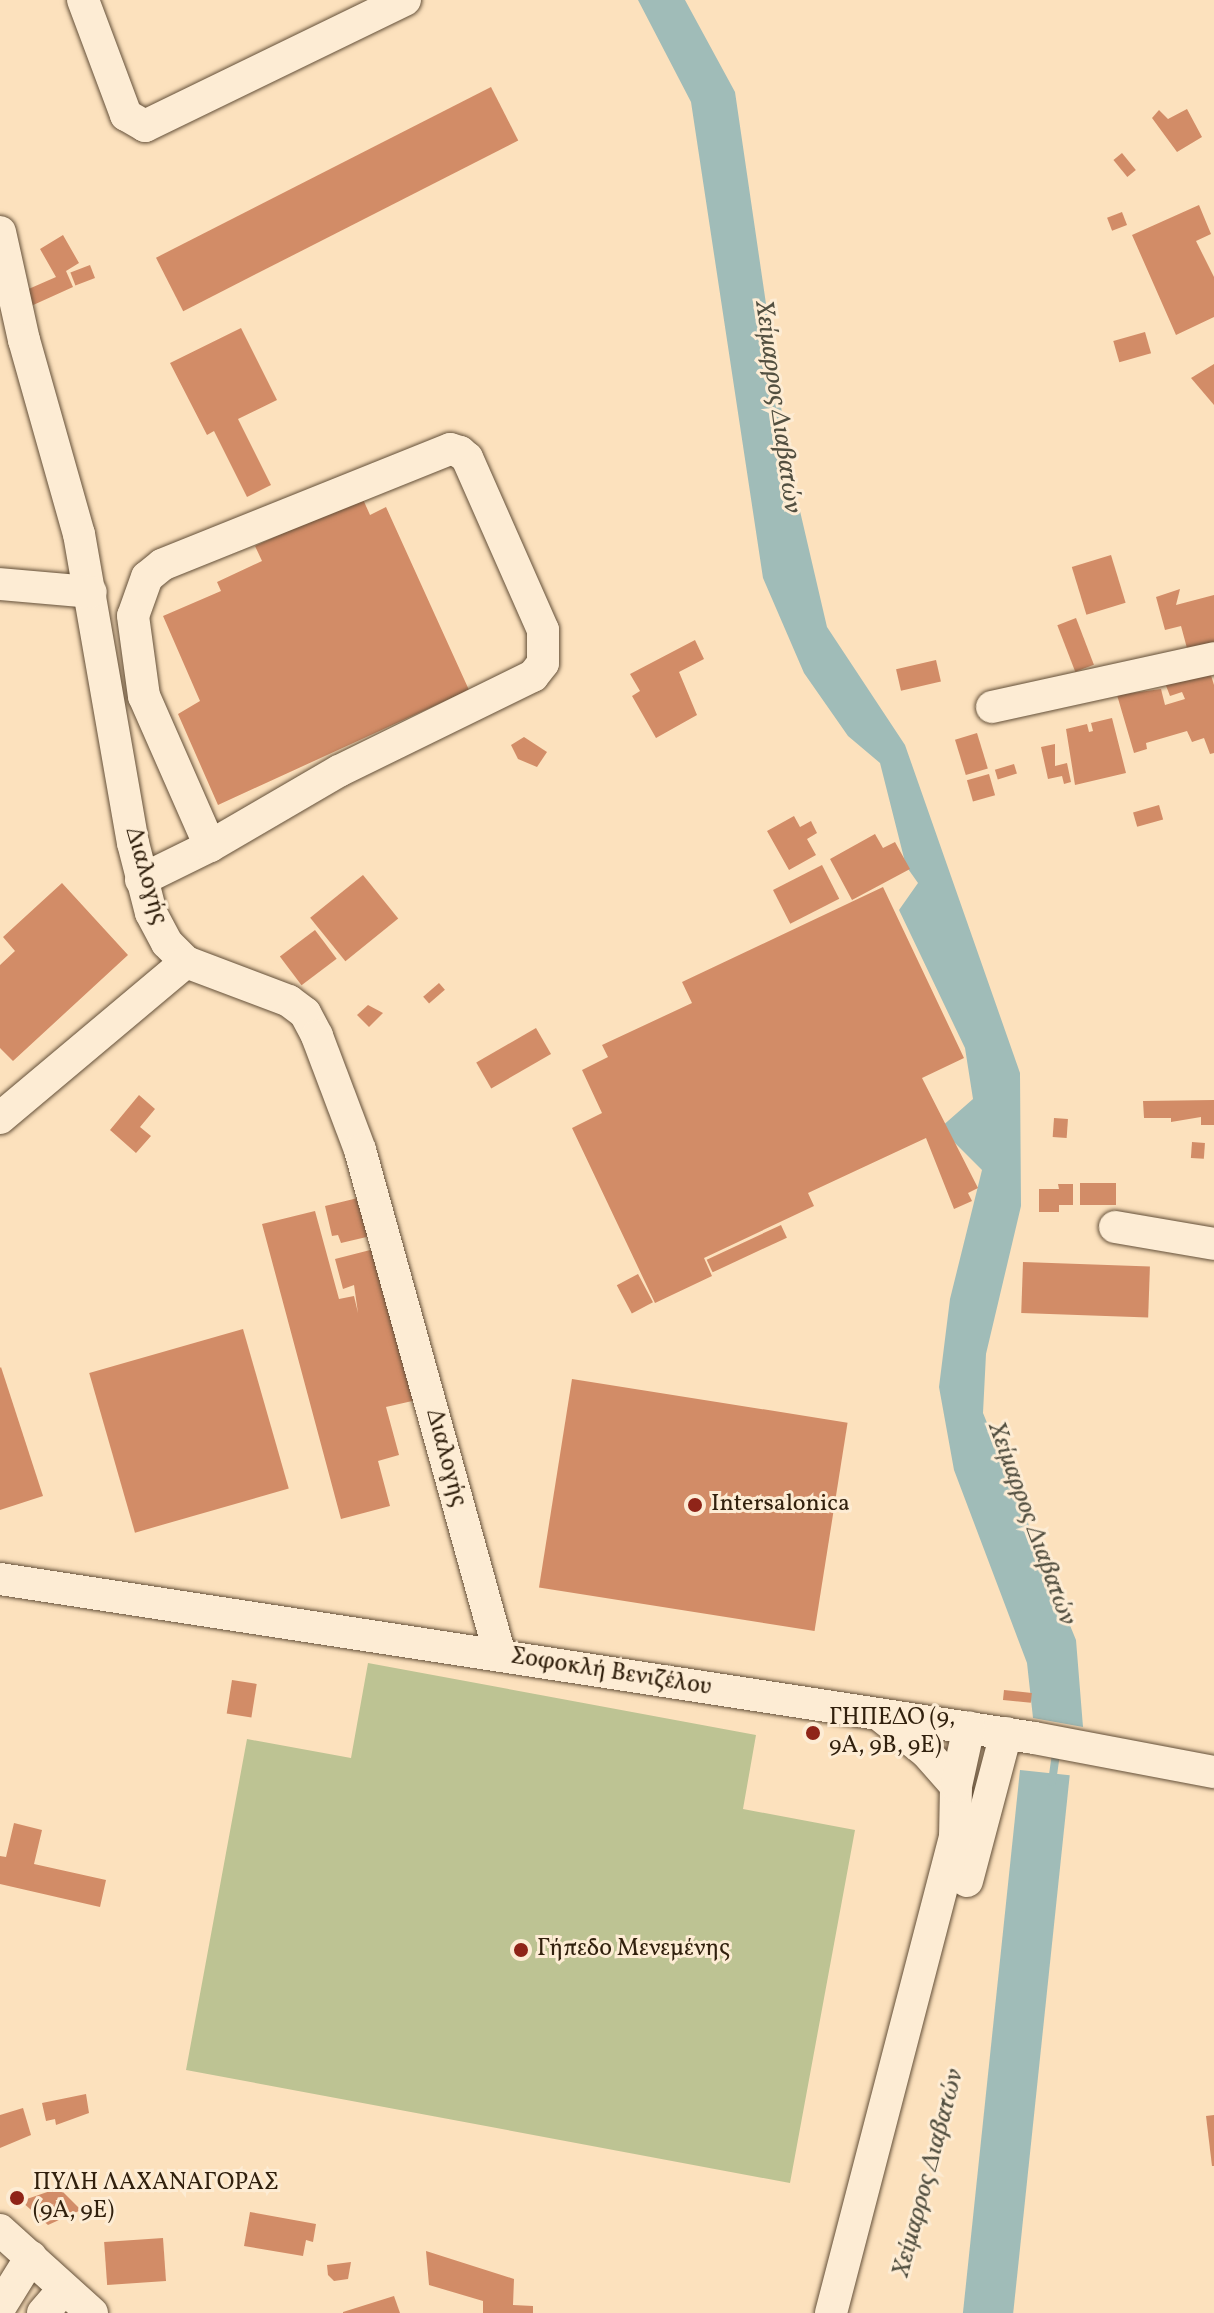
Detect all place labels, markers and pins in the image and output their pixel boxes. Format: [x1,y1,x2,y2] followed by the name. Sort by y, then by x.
[711,1491,850,1519] place label: Intersalonica
[686,1496,704,1514] marker: Intersalonica
[829,1705,955,1761] place label: ΓΗΠΕΔΟ (9, 9Α, 9Β, 9Ε)
[804,1724,822,1742] marker: ΓΗΠΕΔΟ (9, 9Α, 9Β, 9Ε)
[537,1936,730,1964] place label: Γήπεδο Μενεμένης
[512,1941,530,1959] marker: Γήπεδο Μενεμένης
[33,2170,278,2226] place label: ΠΥΛΗ ΛΑΧΑΝΑΓΟΡΑΣ (9Α, 9Ε)
[8,2189,26,2207] marker: ΠΥΛΗ ΛΑΧΑΝΑΓΟΡΑΣ (9Α, 9Ε)

